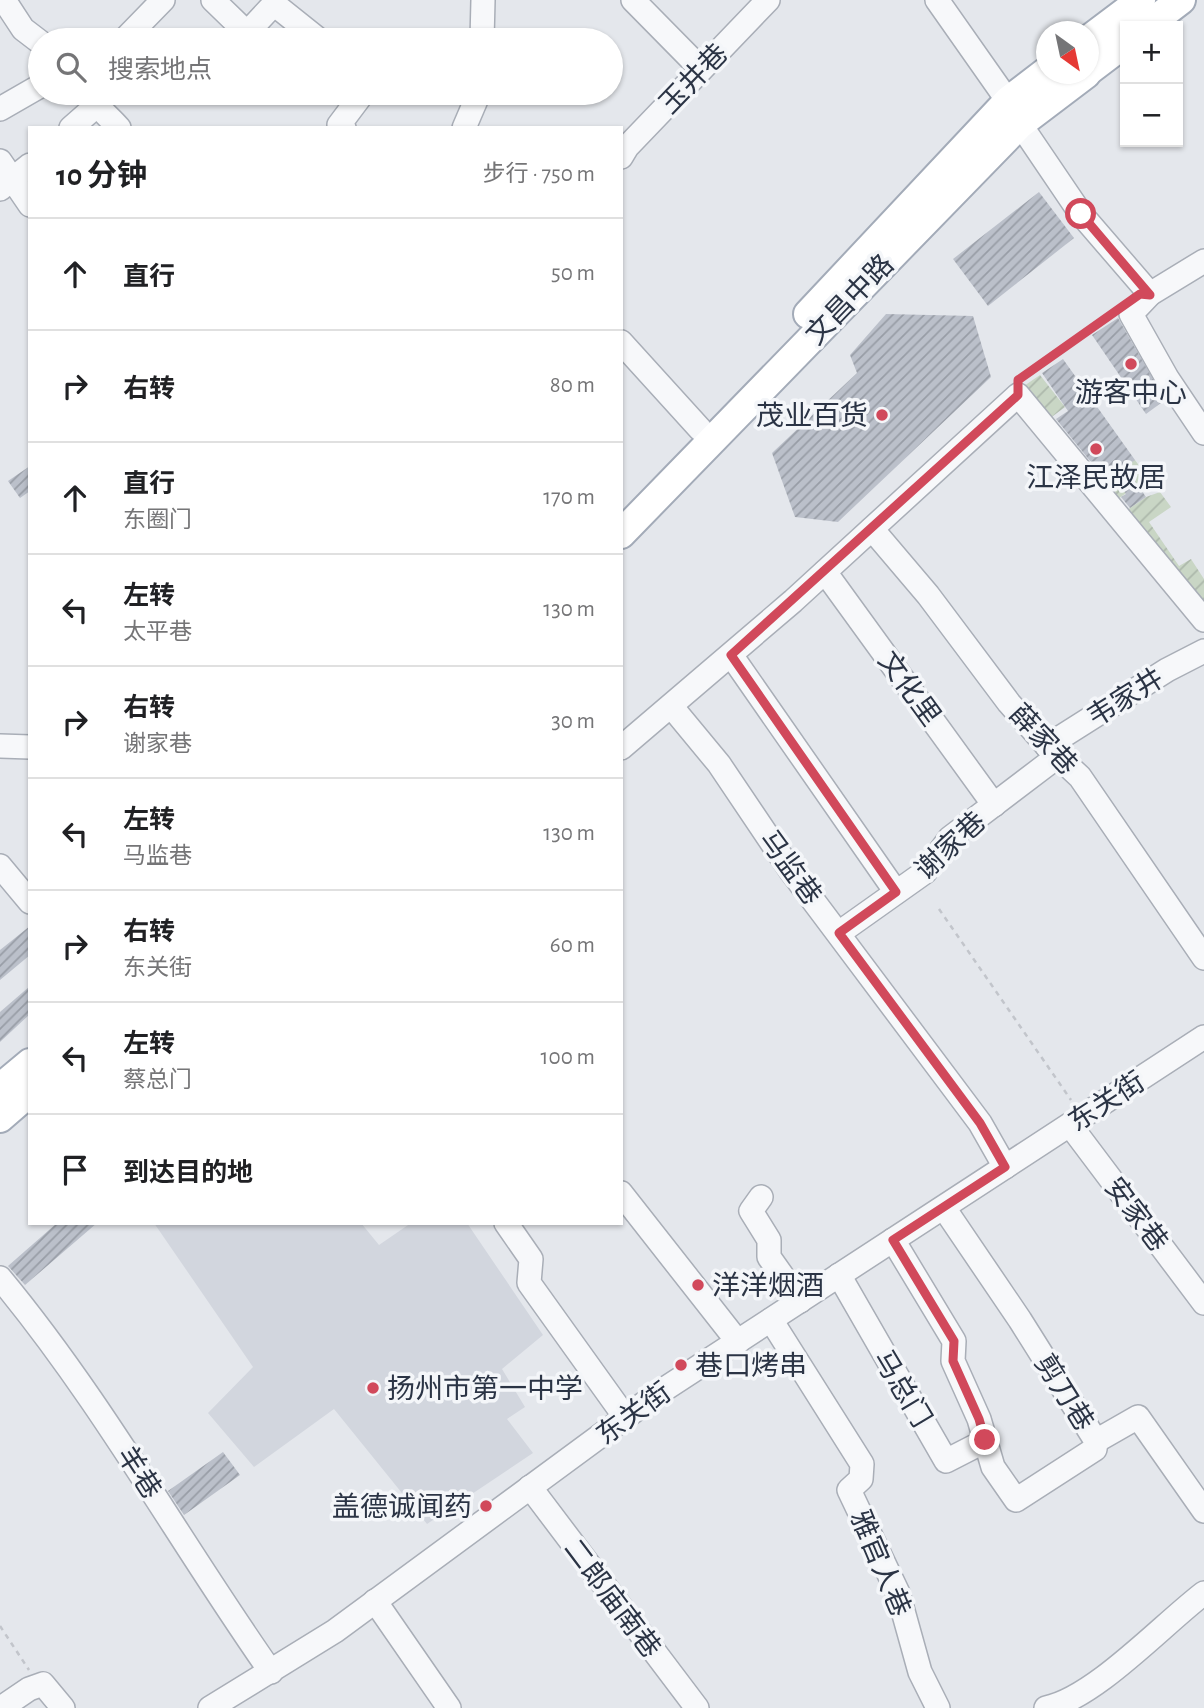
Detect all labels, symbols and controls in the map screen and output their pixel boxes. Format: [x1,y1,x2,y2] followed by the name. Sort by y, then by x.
[1036,21,1099,84] north arrow
[1120,21,1183,147] map controls
[1120,21,1183,84] button: +
[28,28,623,105] search box
[654,38,734,119] street label: 玉井巷
[52,48,90,86] icon: search
[108,57,212,83] text: 搜索地点
[1120,84,1183,147] button: −
[56,161,147,191] text: 10 分钟
[483,163,595,186] text: 步行 · 750 m
[1065,198,1096,229] route start
[800,249,899,350] street label: 文昌中路
[56,255,94,293] icon: ahead
[551,262,595,285] text: 50 m
[123,264,175,290] text: 直行
[1123,356,1139,372] marker: 游客中心
[56,367,94,405] icon: right
[550,374,595,397] text: 80 m
[123,376,175,402] text: 右转
[1075,378,1187,408] place label: 游客中心
[756,401,868,431] place label: 茂业百货
[874,407,890,423] marker: 茂业百货
[1088,441,1104,457] marker: 江泽民故居
[1026,463,1166,493] place label: 江泽民故居
[123,471,175,497] text: 直行
[56,479,94,517] icon: ahead
[543,486,595,509] text: 170 m
[123,509,192,532] text: 东圈门
[123,583,175,609] text: 左转
[56,591,94,629] icon: left
[543,598,595,621] text: 130 m
[123,621,192,644] text: 太平巷
[872,646,946,731] street label: 文化里
[1082,663,1169,733] street label: 韦家井
[123,695,175,721] text: 右转
[1004,699,1083,781] street label: 薛家巷
[56,703,94,741] icon: right
[551,710,595,733] text: 30 m
[123,733,192,756] text: 谢家巷
[910,806,992,885] street label: 谢家巷
[123,807,175,833] text: 左转
[56,815,94,853] icon: left
[543,822,595,845] text: 130 m
[753,825,827,910] street label: 马监巷
[123,845,192,868] text: 马监巷
[123,919,175,945] text: 右转
[56,927,94,965] icon: right
[550,934,595,957] text: 60 m
[123,957,192,980] text: 东关街
[123,1031,175,1057] text: 左转
[56,1039,94,1077] icon: left
[541,1046,595,1069] text: 100 m
[1063,1066,1150,1137] street label: 东关街
[123,1069,192,1092] text: 蔡总门
[56,1151,94,1189] icon: arrive
[123,1160,253,1186] text: 到达目的地
[1099,1172,1173,1257] street label: 安家巷
[712,1271,824,1301] place label: 洋洋烟酒
[690,1277,706,1293] marker: 洋洋烟酒
[868,1345,937,1432] street label: 马总门
[1029,1349,1099,1436] street label: 剪刀巷
[695,1351,807,1381] place label: 巷口烤串
[673,1357,689,1373] marker: 巷口烤串
[387,1374,583,1404] place label: 扬州市第一中学
[591,1377,676,1451] street label: 东关街
[365,1380,381,1396] marker: 扬州市第一中学
[969,1424,1000,1455] route end
[111,1441,167,1504] street label: 羊巷
[332,1492,472,1522] place label: 盖德诚闻药
[478,1498,494,1514] marker: 盖德诚闻药
[844,1506,916,1621] street label: 雅官人巷
[558,1534,666,1664] street label: 二郎庙南巷

